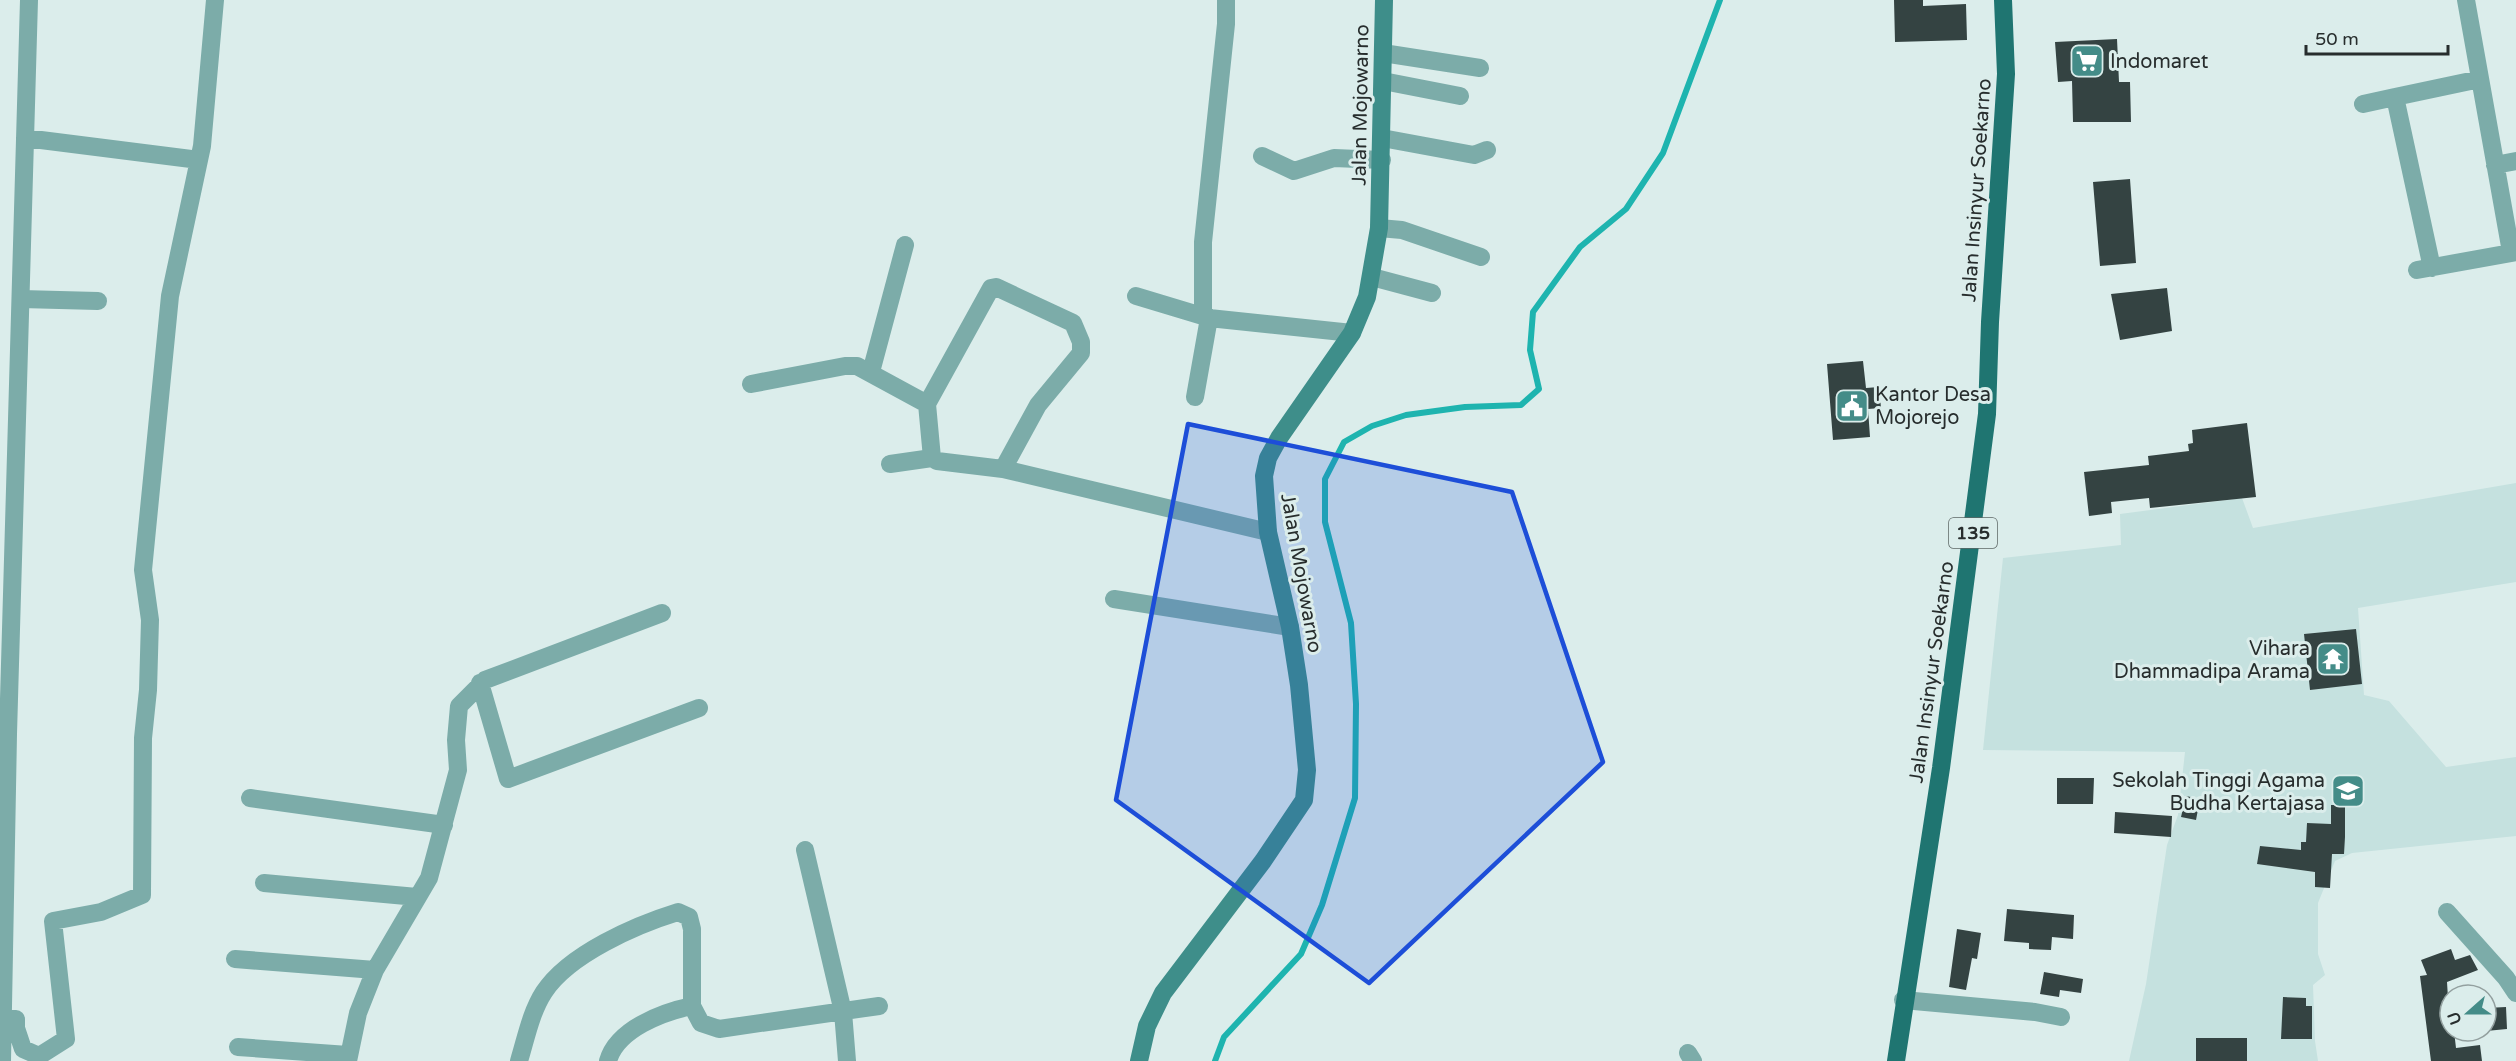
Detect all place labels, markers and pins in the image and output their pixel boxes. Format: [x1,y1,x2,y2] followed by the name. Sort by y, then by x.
[2069,43,2105,79] supermarket icon: Indomaret
[2110,50,2209,74] place label: Indomaret
[1875,383,1991,430] place label: Kantor Desa Mojorejo
[1834,388,1870,424] public building icon: Kantor Desa Mojorejo
[2114,637,2310,684] place label: Vihara Dhammadipa Arama
[2315,641,2351,677] temple icon: Vihara Dhammadipa Arama
[2112,769,2325,816] place label: Sekolah Tinggi Agama Budha Kertajasa
[2330,773,2366,809] school or university icon: Sekolah Tinggi Agama Budha Kertajasa

